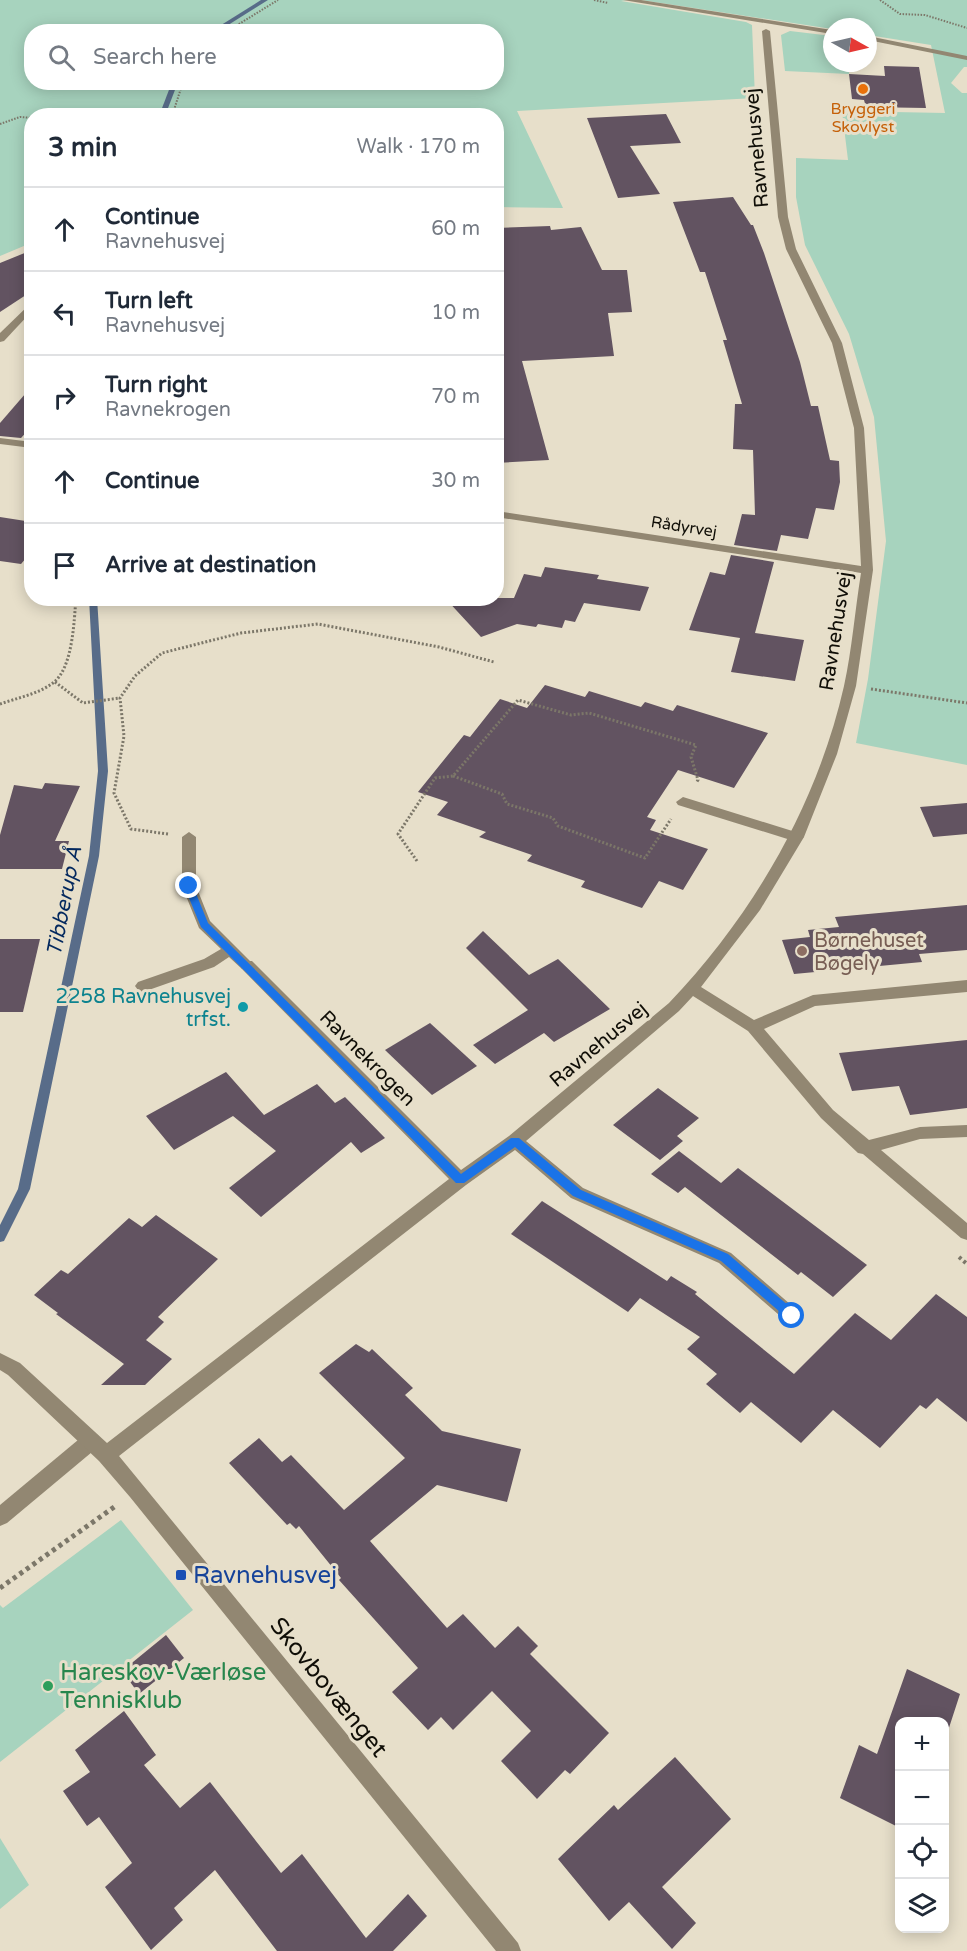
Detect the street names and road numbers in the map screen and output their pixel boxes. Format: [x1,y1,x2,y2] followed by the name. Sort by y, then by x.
[740,87,774,209] street label: Ravnehusvej
[649,512,718,542] street label: Rådyrvej
[815,570,857,692] street label: Ravnehusvej
[545,997,652,1093] street label: Ravnehusvej
[314,1006,420,1112] street label: Ravnekrogen
[263,1612,394,1763] street label: Skovbovænget

